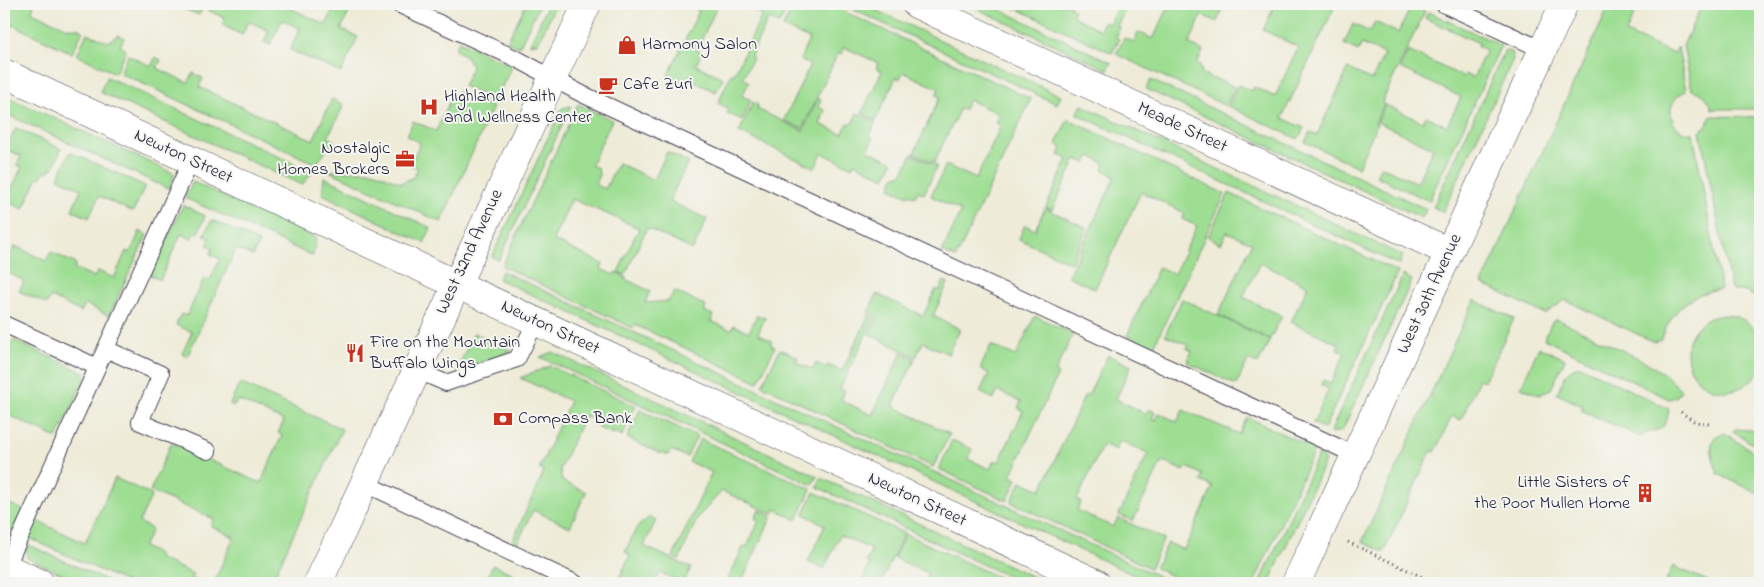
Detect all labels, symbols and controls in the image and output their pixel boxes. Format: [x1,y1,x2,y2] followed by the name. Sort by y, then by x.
[642,32,757,58] place label: Harmony Salon
[616,34,638,56] shop icon: Harmony Salon
[623,72,693,98] place label: Cafe Zuri
[597,74,619,96] cafe icon: Cafe Zuri
[444,84,592,131] place label: Highland Health and Wellness Center
[418,96,440,118] hospital icon: Highland Health and Wellness Center
[1133,96,1231,160] street label: Meade Street
[129,123,237,191] street label: Newton Street
[277,136,390,183] place label: Nostalgic Homes Brokers
[394,148,416,170] office icon: Nostalgic Homes Brokers
[430,184,511,319] street label: West 32nd Avenue
[1391,229,1470,358] street label: West 30th Avenue
[496,294,604,362] street label: Newton Street
[369,330,520,378] place label: Fire on the Mountain Buffalo Wings
[344,342,366,364] restaurant icon: Fire on the Mountain Buffalo Wings
[518,406,632,432] place label: Compass Bank
[492,408,514,430] bank icon: Compass Bank
[863,466,971,534] street label: Newton Street
[1474,470,1631,517] place label: Little Sisters of the Poor Mullen Home
[1634,482,1656,504] building icon: Little Sisters of the Poor Mullen Home

